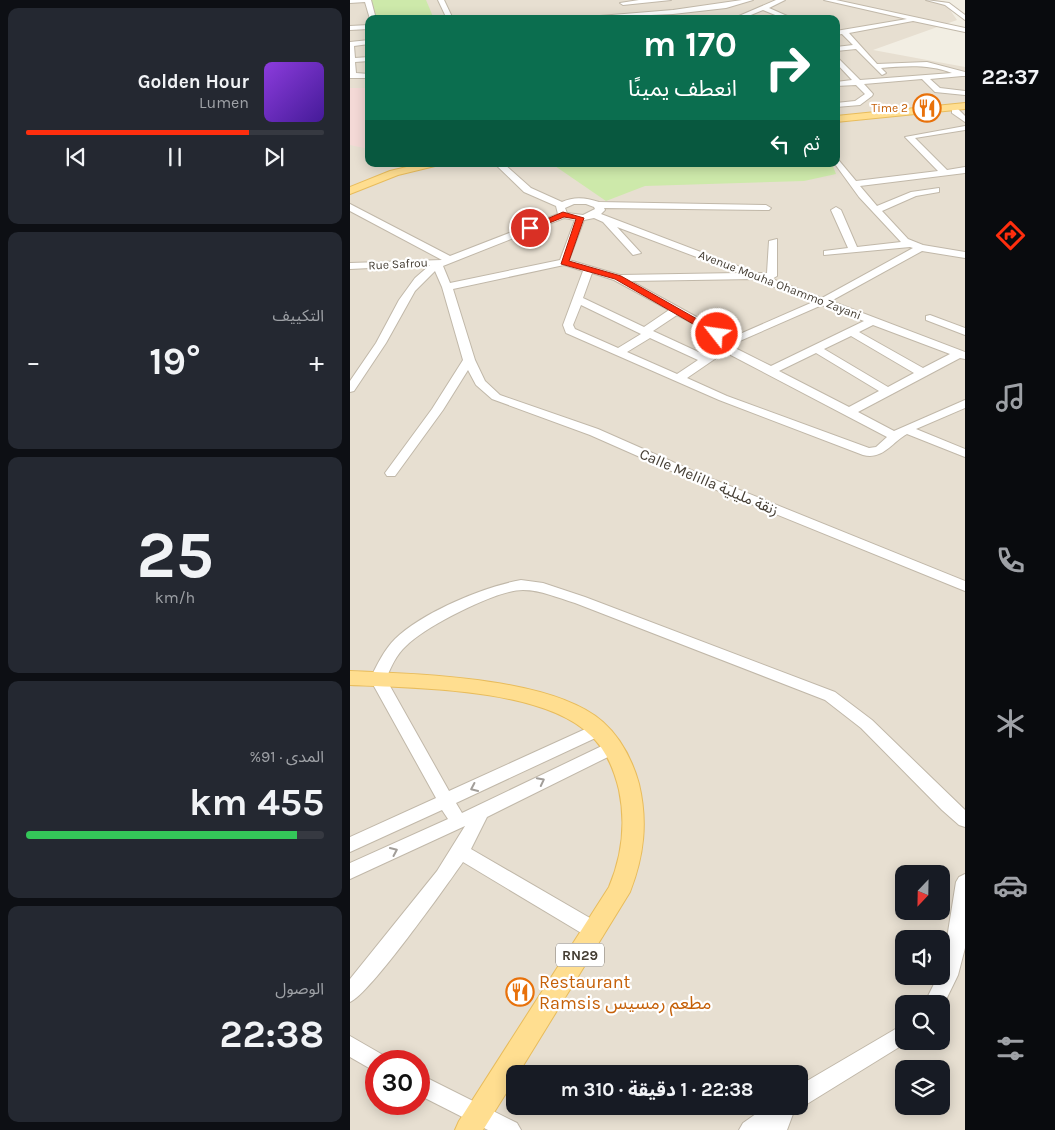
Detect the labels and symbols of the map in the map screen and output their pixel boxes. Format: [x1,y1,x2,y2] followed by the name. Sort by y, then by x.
[912,93,942,123] restaurant icon: Time 2
[871,101,908,115] place label: Time 2
[509,207,551,249] pin
[697,247,863,323] street label: Avenue Mouha Ohammo Zayani
[368,255,428,273] street label: Rue Safrou
[690,307,742,359] position arrow
[637,445,781,519] street label: Calle Melilla زنقة مليلية
[536,777,545,787] one-way arrow
[470,781,479,792] one-way arrow
[389,846,398,857] one-way arrow
[895,865,950,920] north arrow
[556,944,604,966] road number: RN29
[539,971,712,1016] place label: Restaurant Ramsis مطعم رمسيس
[505,977,535,1007] restaurant icon: Restaurant Ramsis مطعم رمسيس
[365,1050,430,1115] speed limit sign: 30

